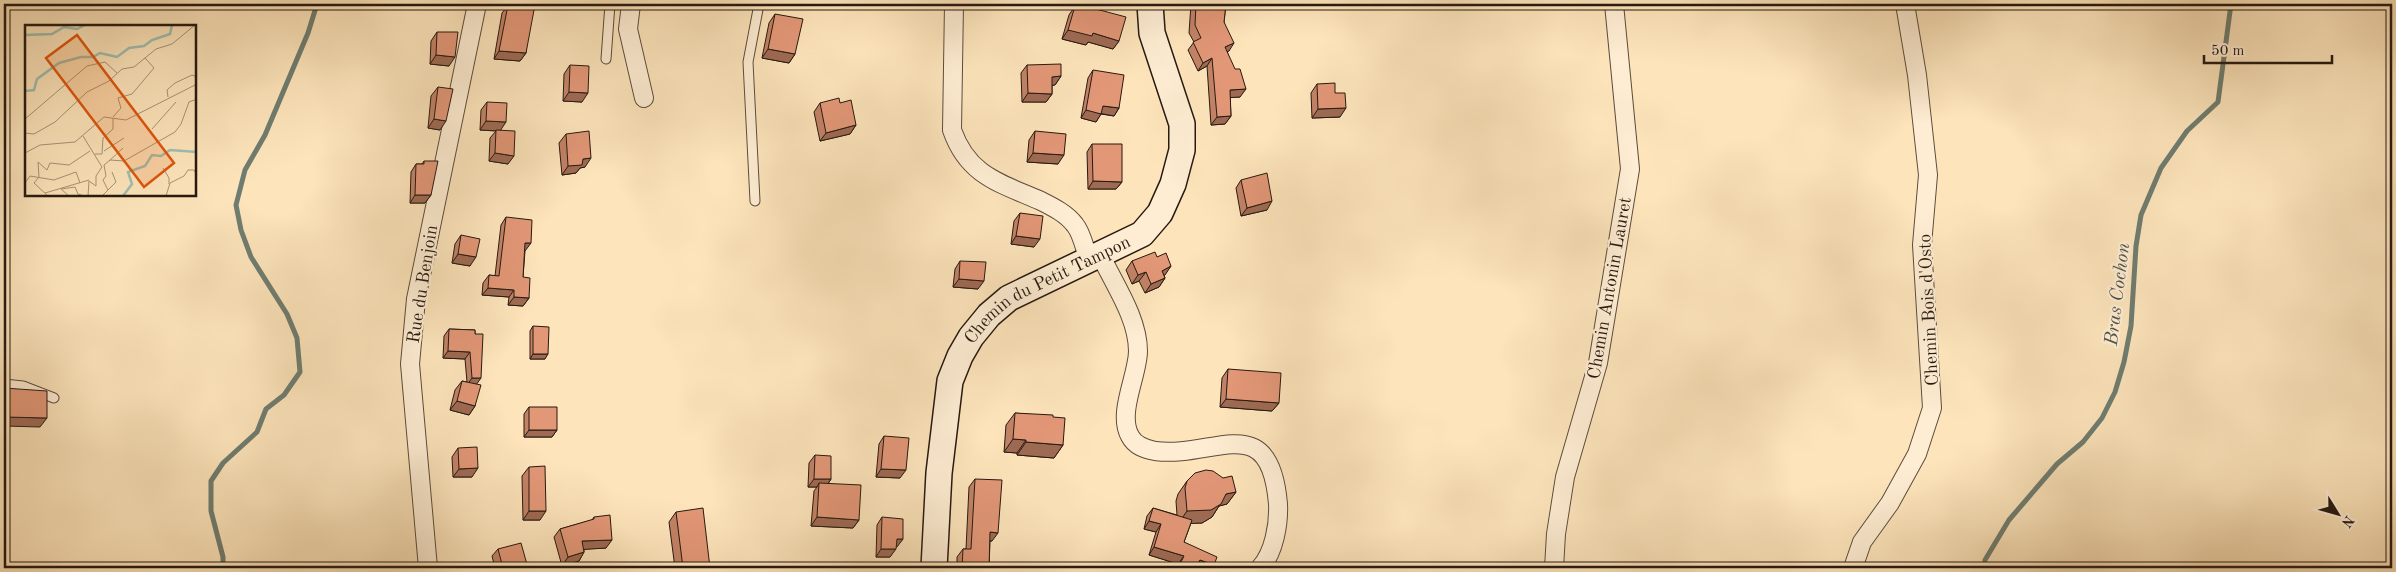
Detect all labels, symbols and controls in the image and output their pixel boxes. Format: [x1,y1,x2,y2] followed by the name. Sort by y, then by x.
[25,25,196,196] inset map
[2204,32,2331,64] scale bar
[2211,44,2245,59] text: 50 m
[1585,196,1635,381] street label: Chemin Antonin Lauret
[405,223,441,345] street label: Rue du Benjoin
[961,233,1134,348] street label: Chemin du Petit Tampon
[1916,233,1942,387] street label: Chemin Bois d'Osto
[2103,242,2134,348] water label: Bras Cochon
[2314,490,2364,540] north arrow
[2339,513,2356,530] text: N

